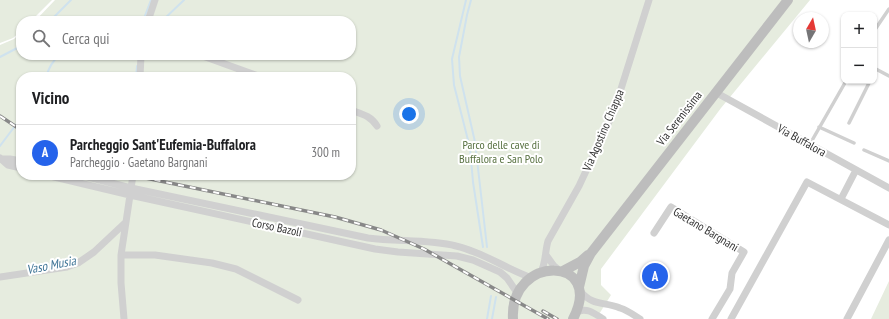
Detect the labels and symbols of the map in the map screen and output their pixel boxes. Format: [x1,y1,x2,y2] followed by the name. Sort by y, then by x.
[793,12,829,48] north arrow
[579,87,627,174] street label: Via Agostino Chiappa
[652,88,705,149] street label: Via Serenissima
[399,104,419,124] your location
[774,120,829,160] street label: Via Buffalora
[459,137,543,166] park label: Parco delle cave di Buffalora e San Polo
[671,204,741,254] street label: Gaetano Bargnani
[251,214,303,240] street label: Corso Bazoli
[25,252,78,278] water label: Vaso Musia
[642,261,668,291] pin: A

